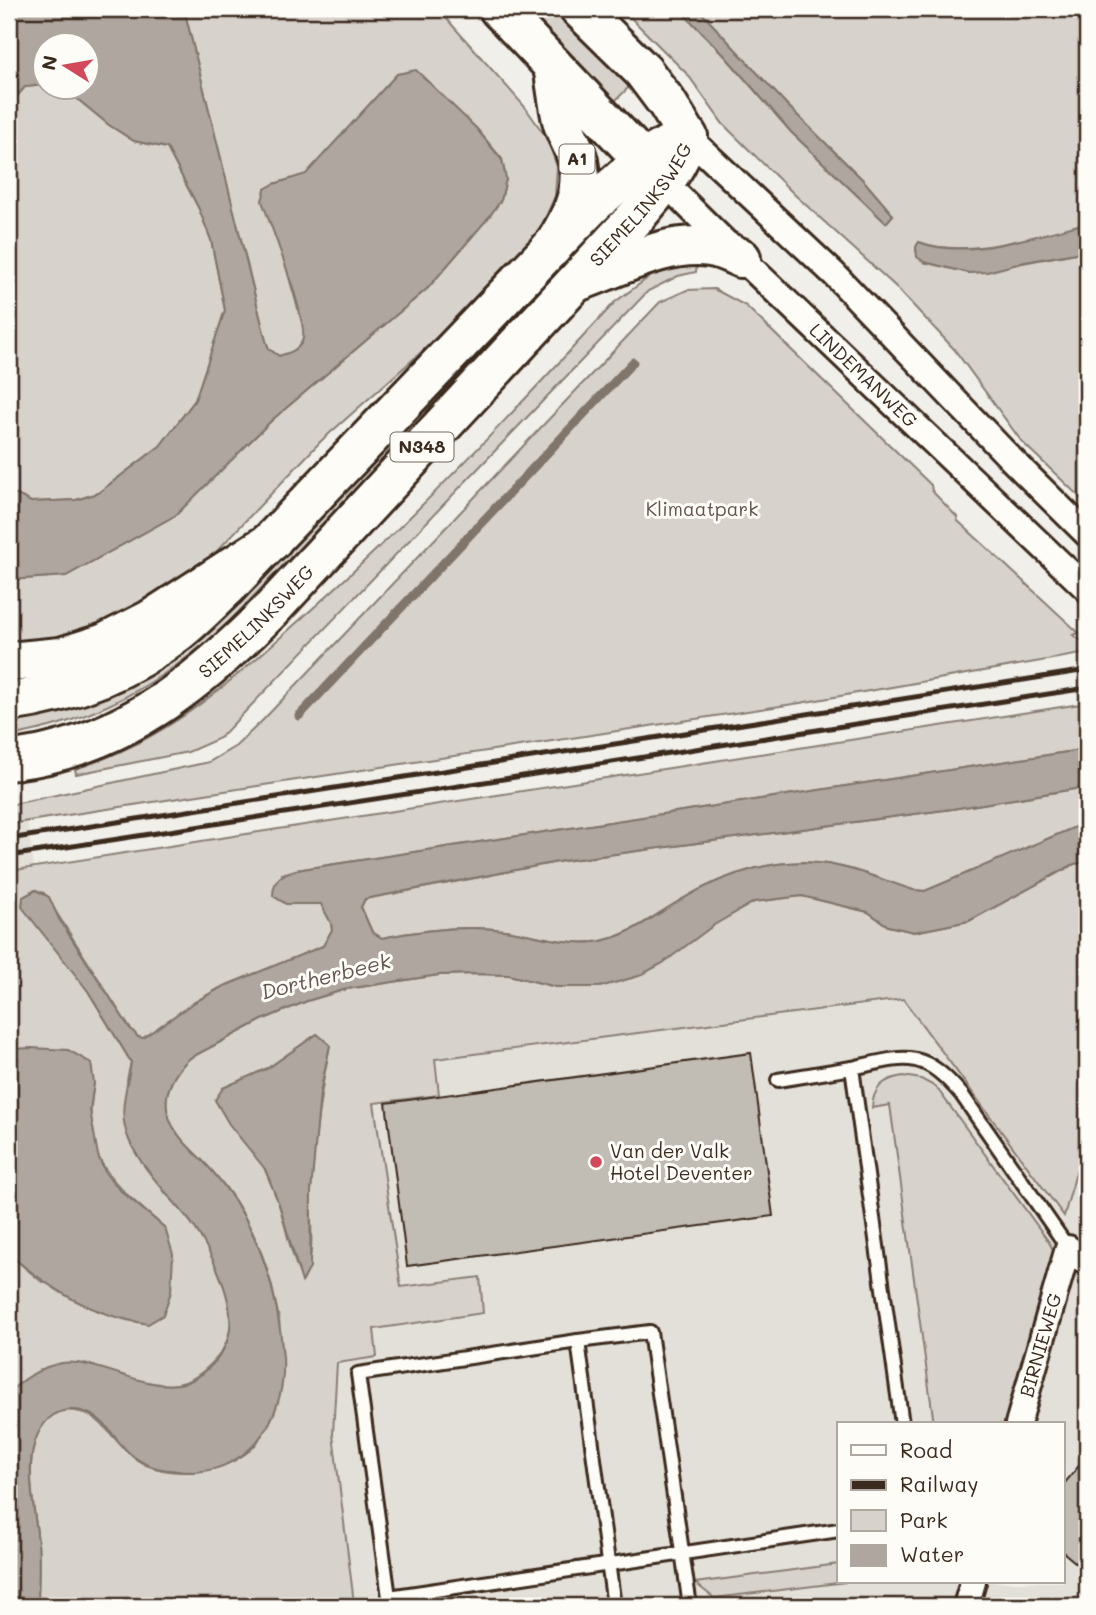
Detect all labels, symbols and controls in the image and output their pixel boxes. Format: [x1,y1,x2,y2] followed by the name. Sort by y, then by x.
[32,32,102,102] north arrow
[35,53,62,72] text: N
[584,139,697,271] street label: SIEMELINKSWEG
[560,144,594,174] road number: A1
[805,317,923,432] street label: LINDEMANWEG
[390,432,453,462] road number: N348
[646,496,758,521] park label: Klimaatpark
[193,559,319,683] street label: SIEMELINKSWEG
[258,946,394,1005] water label: Dortherbeek
[610,1138,753,1185] place label: Van der Valk Hotel Deventer
[588,1154,604,1170] marker: Van der Valk Hotel Deventer
[1013,1290,1067,1400] street label: BIRNIEWEG
[837,1422,1064,1584] legend
[900,1436,952,1463] text: Road
[900,1470,979,1497] text: Railway
[900,1506,948,1533] text: Park
[900,1540,964,1567] text: Water

